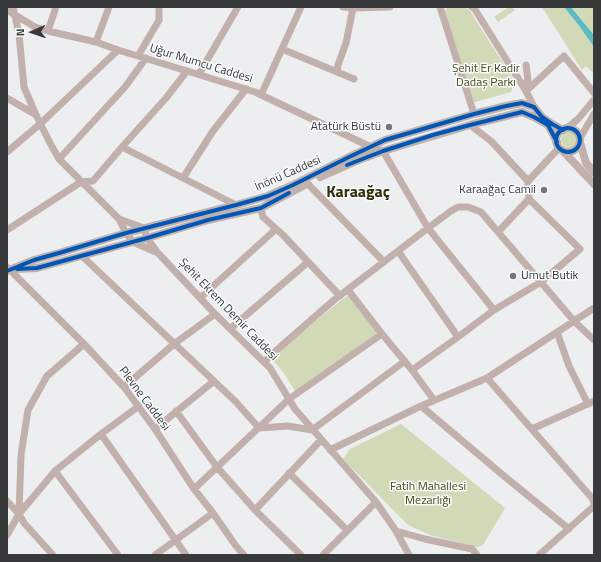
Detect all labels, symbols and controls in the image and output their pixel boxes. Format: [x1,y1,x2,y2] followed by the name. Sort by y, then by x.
[12,12,52,52] north arrow
[12,28,28,37] text: N
[148,41,254,87] street label: Uğur Mumcu Caddesi
[452,62,520,90] park label: Şehit Er Kadir Dadaş Parkı
[311,120,381,134] place label: Atatürk Büstü
[384,122,394,132] marker: Atatürk Büstü
[253,153,323,195] street label: İnönü Caddesi
[326,183,390,203] district label: Karaağaç
[459,183,536,197] place label: Karaağaç Camii
[539,185,549,195] marker: Karaağaç Camii
[175,256,281,364] street label: Şehit Ekrem Demir Caddesi
[521,269,578,283] place label: Umut Butik
[508,271,518,281] marker: Umut Butik
[115,364,173,434] street label: Plevne Caddesi
[390,480,466,508] park label: Fatih Mahallesi Mezarlığı

